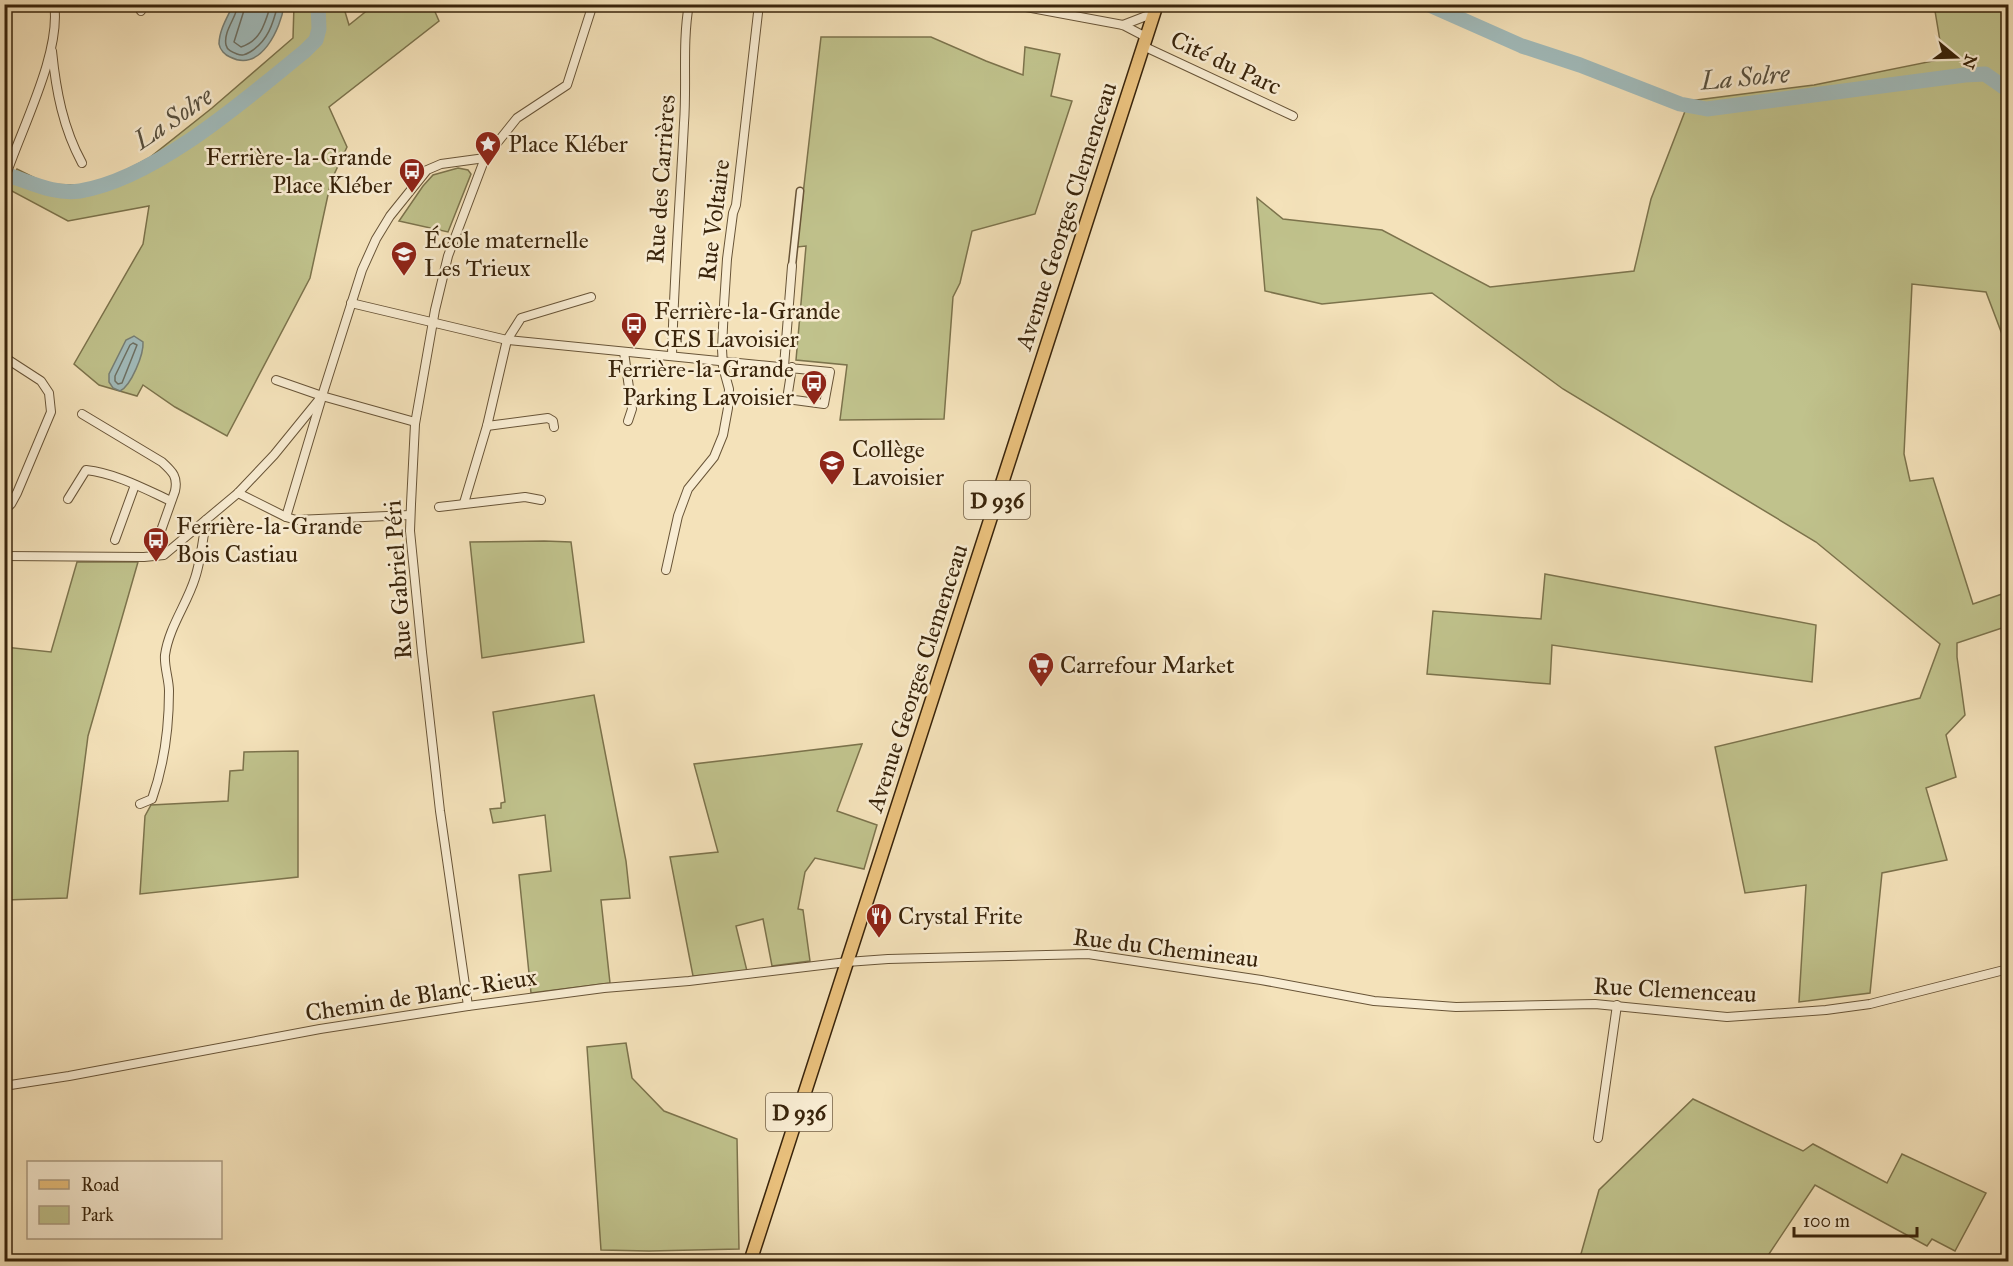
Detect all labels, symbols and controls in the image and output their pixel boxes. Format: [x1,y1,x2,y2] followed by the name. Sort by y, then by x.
[1166,24,1286,102] street label: Cité du Parc
[1926,27,1986,87] north arrow
[1958,52,1981,72] text: N
[1698,57,1792,97] water label: La Solre
[1008,78,1124,355] street label: Avenue Georges Clemenceau
[126,79,220,157] water label: La Solre
[640,94,682,264] street label: Rue des Carrières
[473,129,503,167] place icon: Place Kléber
[508,129,628,159] place label: Place Kléber
[205,142,392,200] place label: Ferrière-la-Grande Place Kléber
[397,156,427,194] bus stop icon: Ferrière-la-Grande Place Kléber
[692,157,736,283] street label: Rue Voltaire
[424,225,589,283] place label: École maternelle Les Trieux
[389,239,419,277] school or university icon: École maternelle Les Trieux
[654,296,841,354] place label: Ferrière-la-Grande CES Lavoisier
[619,310,649,348] bus stop icon: Ferrière-la-Grande CES Lavoisier
[607,354,794,412] place label: Ferrière-la-Grande Parking Lavoisier
[799,368,829,406] bus stop icon: Ferrière-la-Grande Parking Lavoisier
[852,434,944,492] place label: Collège Lavoisier
[817,448,847,486] school or university icon: Collège Lavoisier
[964,481,1030,519] road number: D 936
[377,499,419,661] street label: Rue Gabriel Péri
[176,511,363,569] place label: Ferrière-la-Grande Bois Castiau
[141,525,171,563] bus stop icon: Ferrière-la-Grande Bois Castiau
[859,540,975,817] street label: Avenue Georges Clemenceau
[1026,650,1056,688] supermarket icon: Carrefour Market
[1060,650,1235,680] place label: Carrefour Market
[864,901,894,939] restaurant icon: Crystal Frite
[898,901,1023,931] place label: Crystal Frite
[1071,922,1261,974] street label: Rue du Chemineau
[303,962,539,1028] street label: Chemin de Blanc-Rieux
[1593,971,1758,1009] street label: Rue Clemenceau
[766,1093,832,1131] road number: D 936
[27,1161,222,1239] legend
[81,1174,119,1196] text: Road
[1794,1200,1917,1238] scale bar
[81,1204,114,1226] text: Park
[1803,1210,1850,1232] text: 100 m

